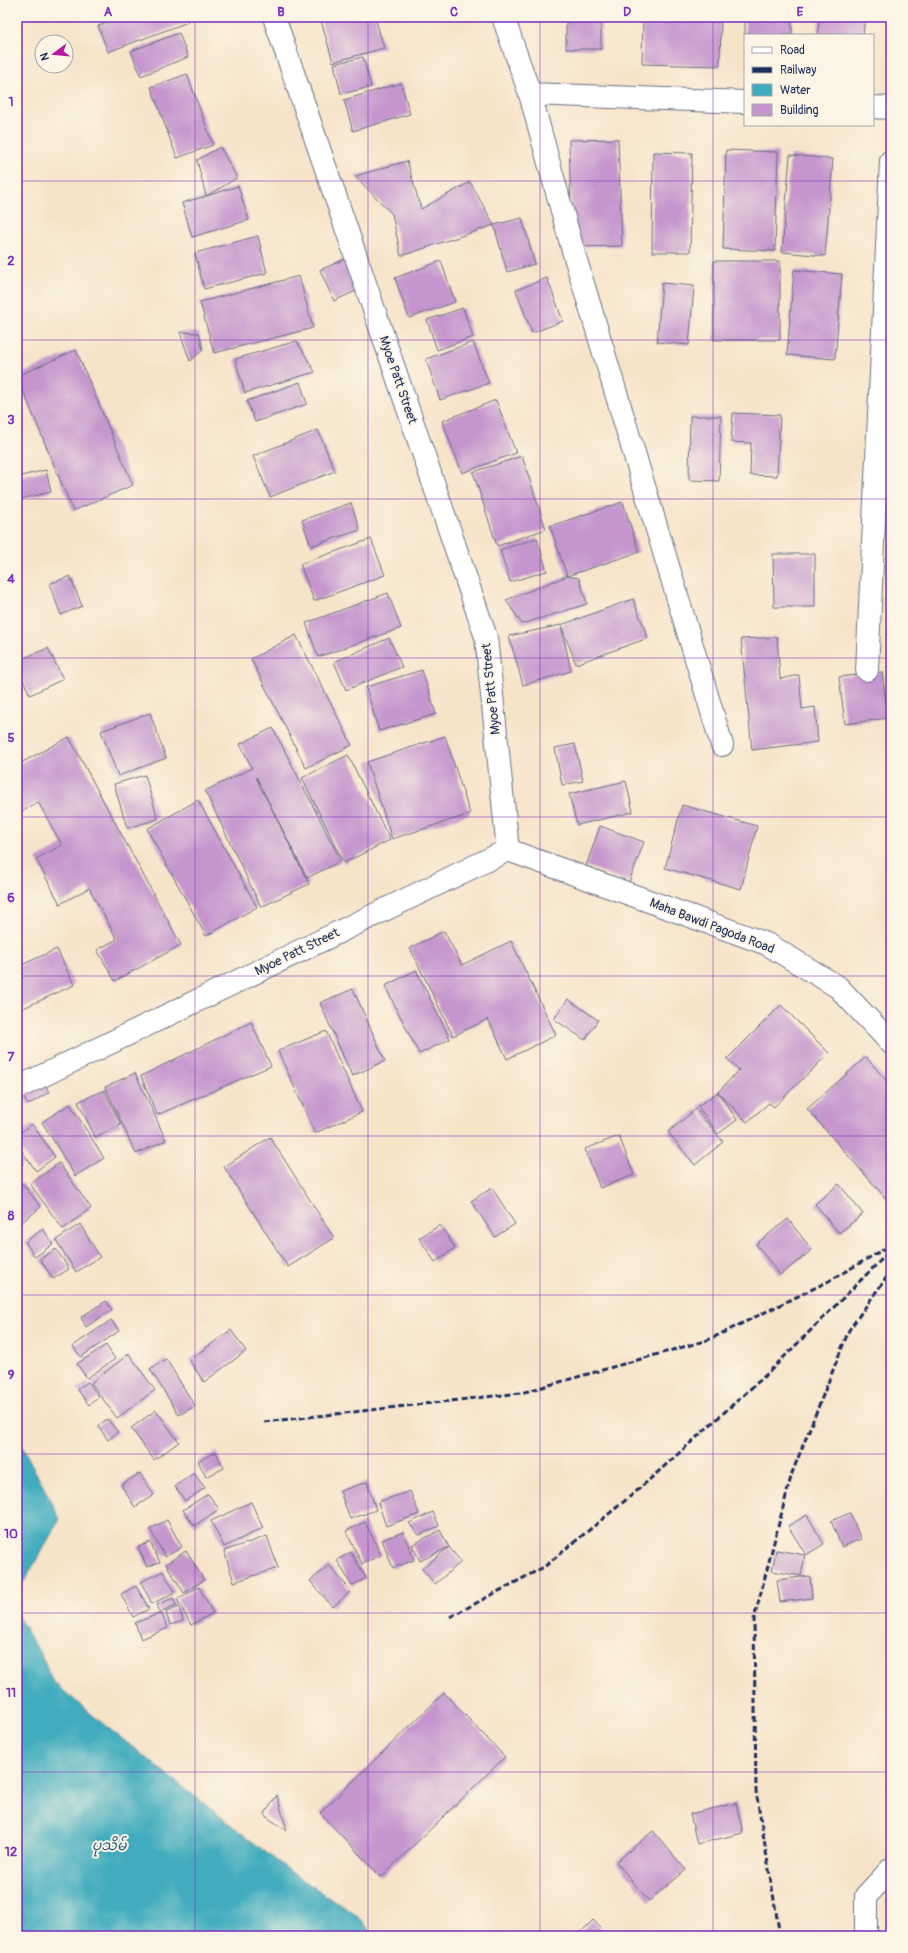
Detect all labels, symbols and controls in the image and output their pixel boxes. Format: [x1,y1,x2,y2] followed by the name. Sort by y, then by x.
[104,4,113,20] text: A
[277,4,285,20] text: B
[450,4,458,20] text: C
[623,4,631,20] text: D
[797,4,804,20] text: E
[34,34,74,74] north arrow
[744,34,874,126] legend
[780,43,805,58] text: Road
[37,51,52,62] text: N
[780,63,816,78] text: Railway
[780,83,811,98] text: Water
[8,94,14,110] text: 1
[780,103,819,118] text: Building
[7,253,15,269] text: 2
[375,334,421,427] street label: Myoe Patt Street
[7,412,15,428] text: 3
[7,571,15,587] text: 4
[478,642,504,736] street label: Myoe Patt Street
[7,730,15,746] text: 5
[7,890,15,906] text: 6
[647,895,777,957] street label: Maha Bawdi Pagoda Road
[252,924,343,979] street label: Myoe Patt Street
[8,1049,15,1065] text: 7
[8,1208,15,1224] text: 8
[8,1367,15,1383] text: 9
[4,1526,18,1542] text: 10
[6,1685,16,1701] text: 11
[92,1835,128,1857] water label: ပုသိမ်
[5,1844,17,1860] text: 12

